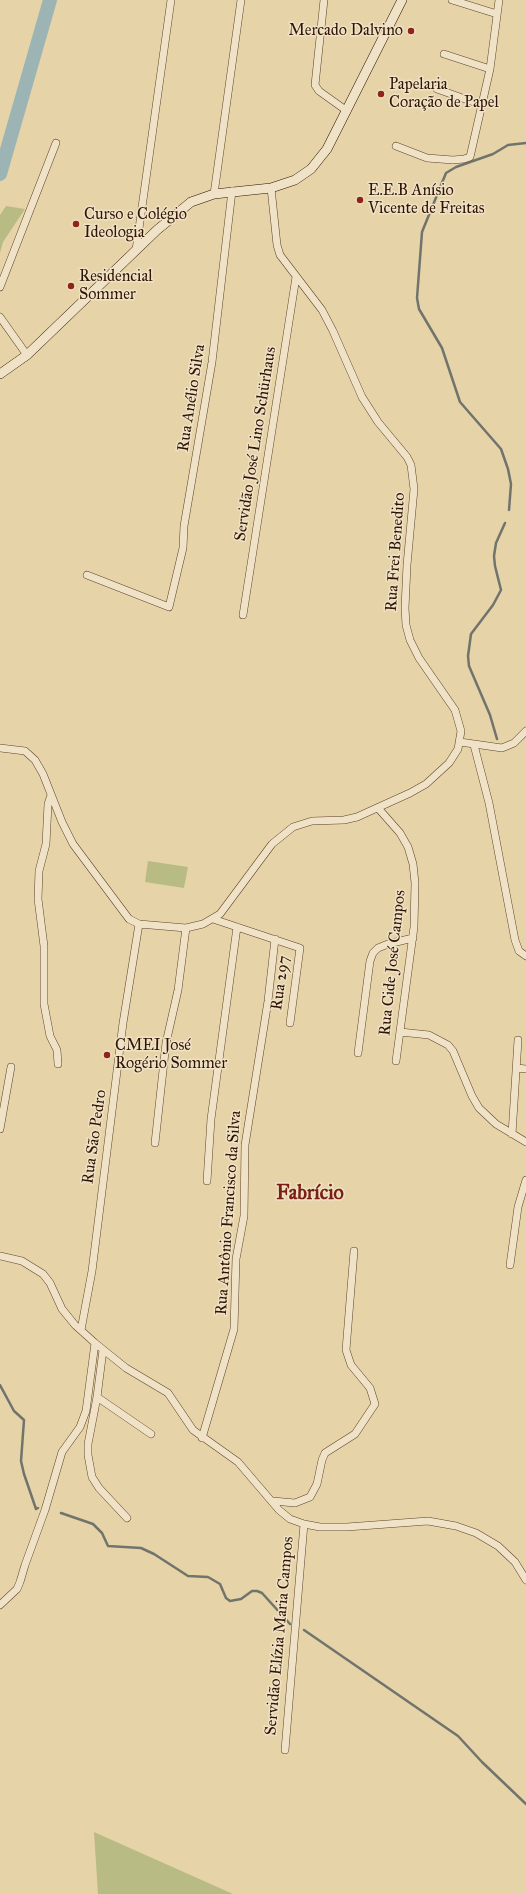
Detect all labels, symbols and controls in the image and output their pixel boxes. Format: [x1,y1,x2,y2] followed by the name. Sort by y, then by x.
[288,21,403,41] place label: Mercado Dalvino
[406,26,416,36] marker: Mercado Dalvino
[389,75,499,113] place label: Papelaria Coração de Papel
[376,89,386,99] marker: Papelaria Coração de Papel
[368,181,485,219] place label: E.E.B Anísio Vicente de Freitas
[355,195,365,205] marker: E.E.B Anísio Vicente de Freitas
[84,205,187,243] place label: Curso e Colégio Ideologia
[71,219,81,229] marker: Curso e Colégio Ideologia
[79,267,153,305] place label: Residencial Sommer
[66,281,76,291] marker: Residencial Sommer
[174,343,210,453] street label: Rua Anélio Silva
[231,345,281,543] street label: Servidão José Lino Schürhaus
[382,492,410,612] street label: Rua Frei Benedito
[376,889,410,1037] street label: Rua Cide José Campos
[268,954,294,1012] street label: Rua 297
[115,1036,227,1074] place label: CMEI José Rogério Sommer
[102,1050,112,1060] marker: CMEI José Rogério Sommer
[79,1089,111,1185] street label: Rua São Pedro
[212,1110,246,1316] street label: Rua Antônio Francisco da Silva
[276,1182,344,1206] district label: Fabrício
[262,1536,298,1736] street label: Servidão Elízia Maria Campos

